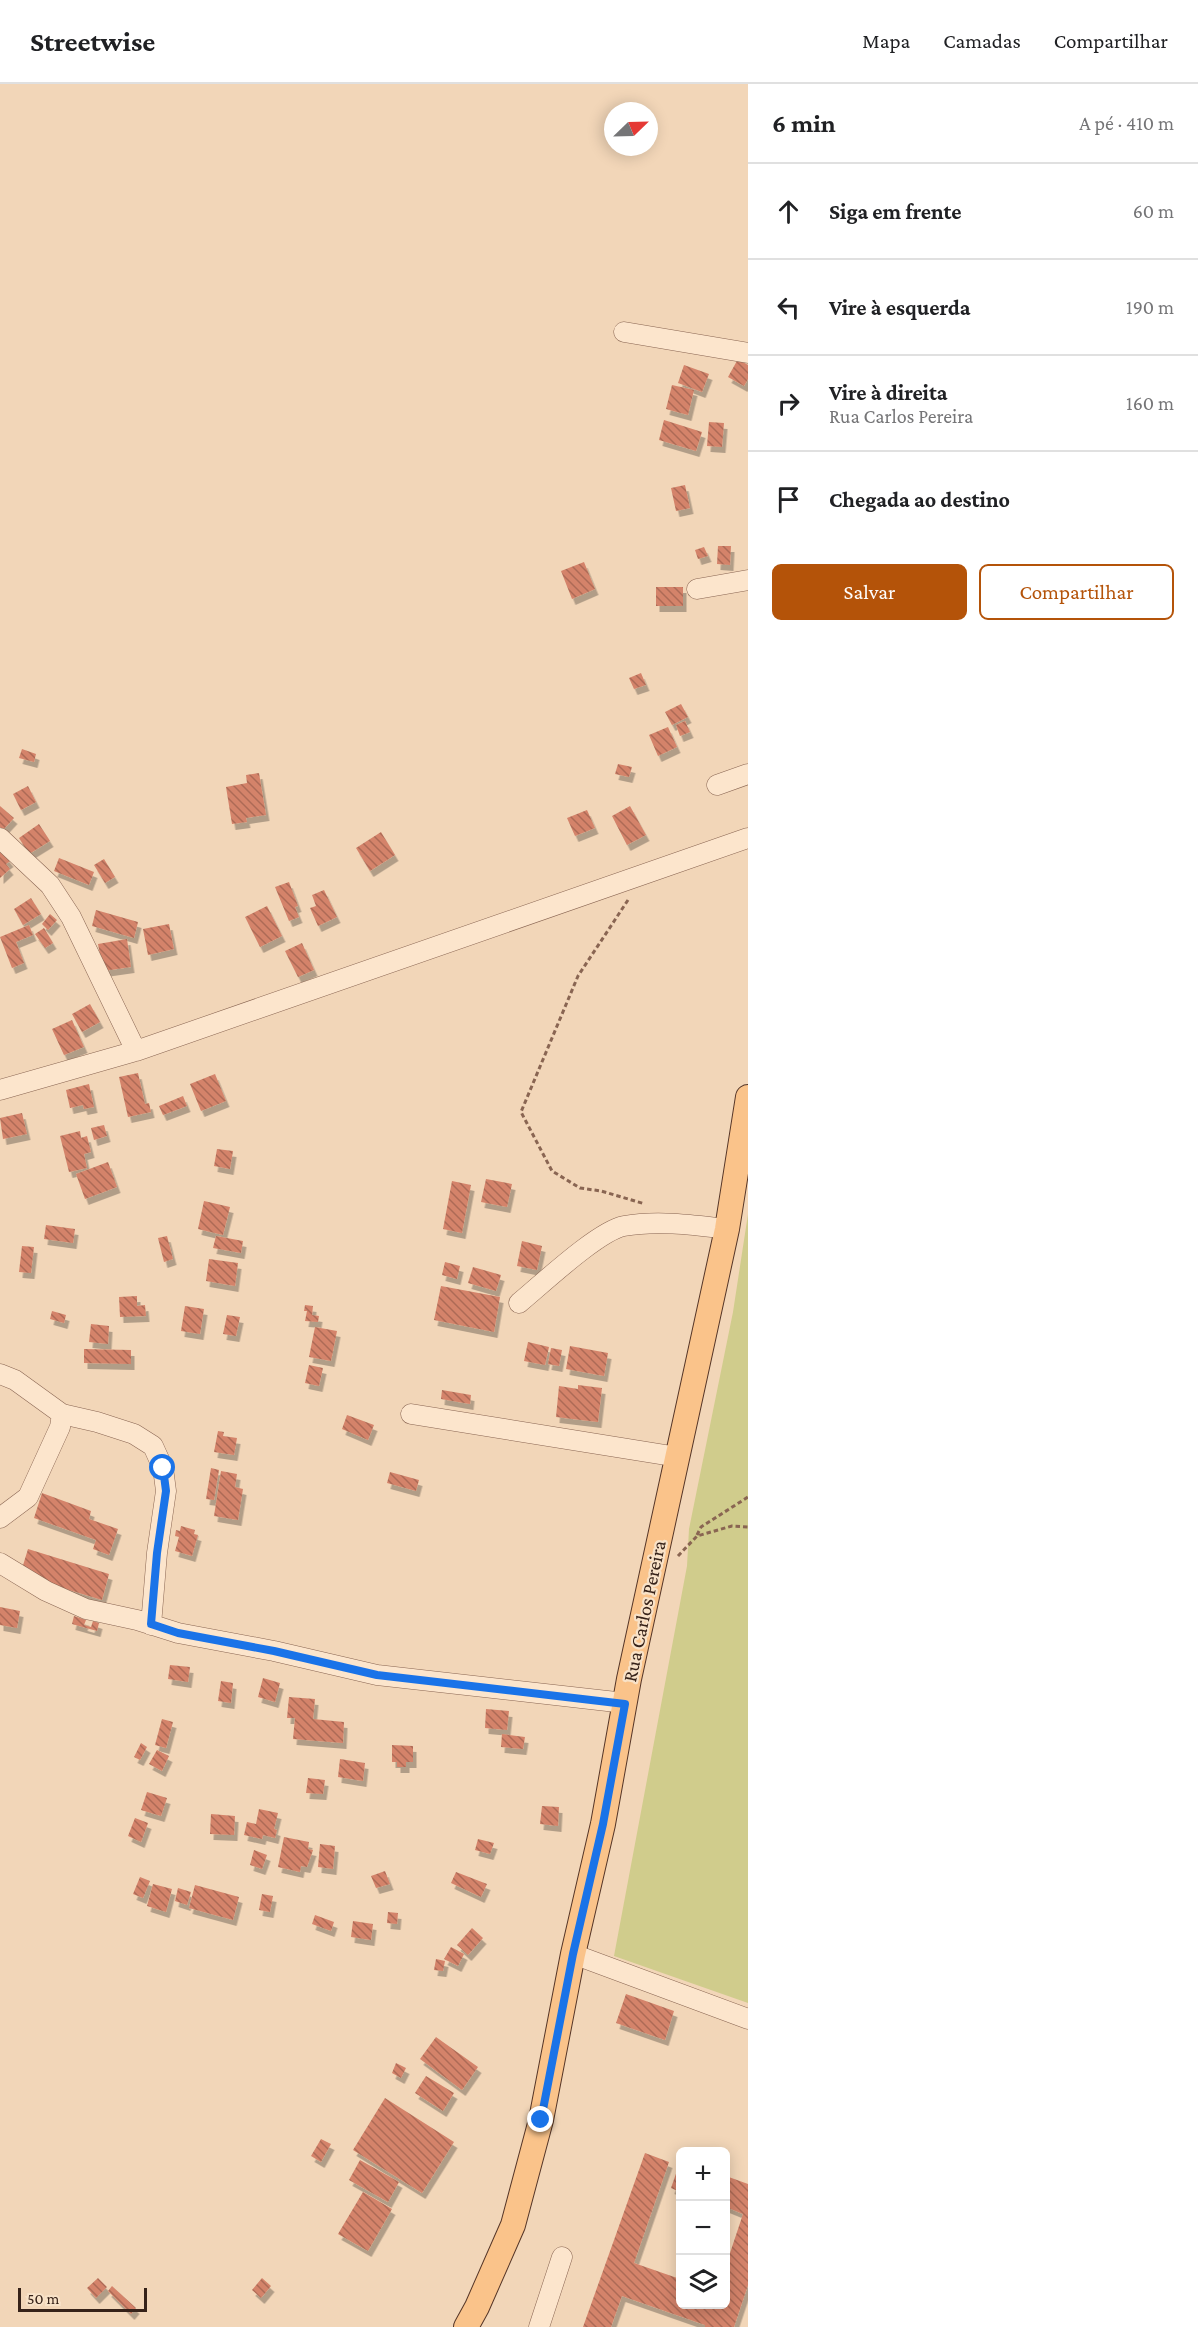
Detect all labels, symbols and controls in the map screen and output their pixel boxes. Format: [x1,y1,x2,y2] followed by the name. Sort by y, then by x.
[30,26,155,57] text: Streetwise
[862,29,910,53] text: Mapa
[943,29,1021,53] text: Camadas
[1054,29,1168,53] text: Compartilhar
[604,102,658,156] north arrow
[772,109,836,138] text: 6 min
[1079,112,1174,134] text: A pé · 410 m
[772,195,805,228] icon: ahead
[829,199,962,224] text: Siga em frente
[1133,200,1174,222] text: 60 m
[772,291,805,324] icon: left
[829,295,970,320] text: Vire à esquerda
[1126,296,1174,318] text: 190 m
[829,380,948,405] text: Vire à direita
[772,387,805,420] icon: right
[1126,392,1174,414] text: 160 m
[829,405,973,427] text: Rua Carlos Pereira
[772,483,805,516] icon: arrive
[829,487,1010,512] text: Chegada ao destino
[772,564,967,620] button: Salvar
[979,564,1174,620] button: Compartilhar
[149,1454,175,1480] route start
[618,1538,670,1684] street label: Rua Carlos Pereira
[527,2106,553,2132] route end
[676,2147,730,2309] map controls
[676,2147,730,2201] button: +
[676,2201,730,2255] button: −
[676,2255,730,2309] button: layers
[18,2285,147,2312] scale bar
[27,2290,59,2307] text: 50 m

